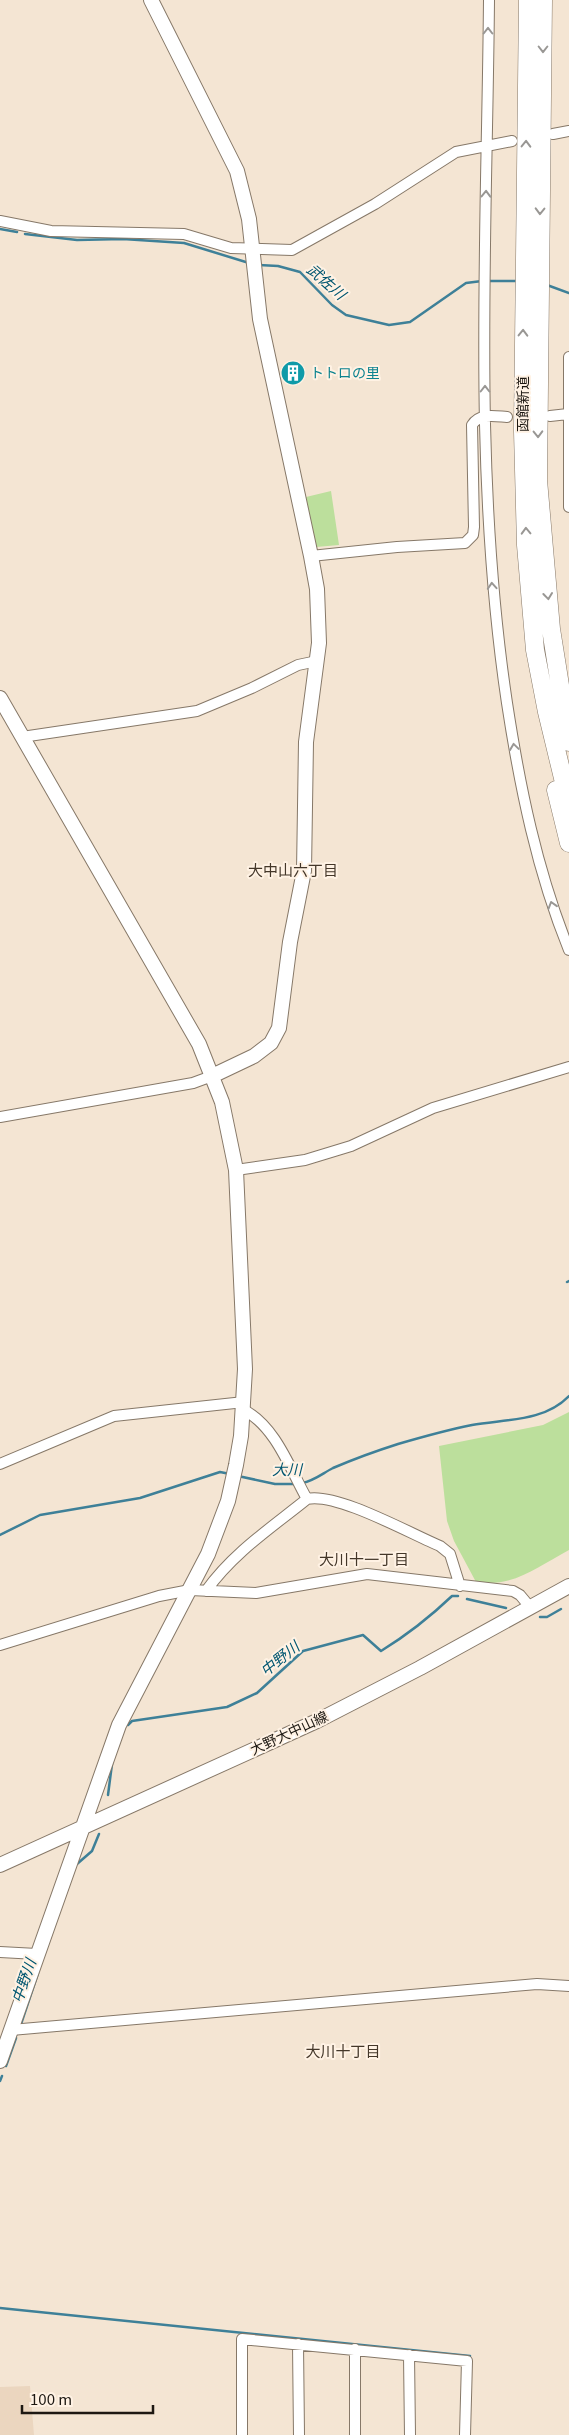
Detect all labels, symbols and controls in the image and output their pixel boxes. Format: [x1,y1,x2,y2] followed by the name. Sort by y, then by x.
[483,27,493,35] one-way arrow
[538,45,548,53] one-way arrow
[521,140,531,148] one-way arrow
[481,190,491,198] one-way arrow
[535,207,546,215] one-way arrow
[303,258,352,305] water label: 武佐川
[518,329,528,337] one-way arrow
[280,360,306,386] building icon: トトロの里
[310,362,380,382] place label: トトロの里
[512,376,532,432] street label: 函館新道
[480,385,490,392] one-way arrow
[532,431,543,439] one-way arrow
[521,527,531,534] one-way arrow
[487,582,498,590] one-way arrow
[542,593,553,601] one-way arrow
[509,743,519,751] one-way arrow
[248,859,338,880] district label: 大中山六丁目
[548,901,558,909] one-way arrow
[272,1458,304,1479] water label: 大川
[319,1548,409,1569] district label: 大川十一丁目
[255,1634,305,1680] water label: 中野川
[246,1705,331,1759] street label: 大野大中山線
[5,1954,40,2005] water label: 中野川
[305,2040,381,2061] district label: 大川十丁目
[22,2382,154,2414] scale bar
[30,2388,72,2409] text: 100 m

